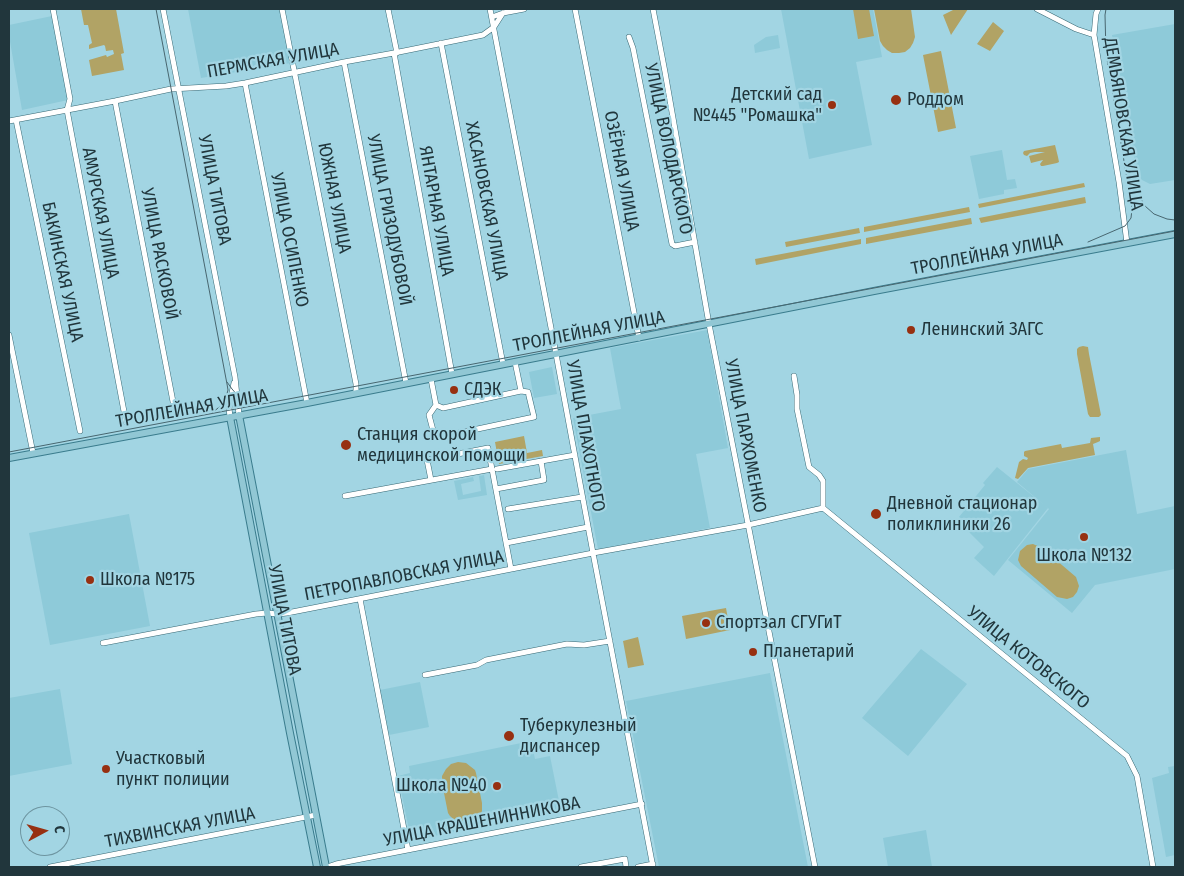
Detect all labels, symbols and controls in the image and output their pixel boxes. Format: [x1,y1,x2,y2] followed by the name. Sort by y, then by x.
[1099,36,1147,212] street label: ДЕМЬЯНОВСКАЯ УЛИЦА
[205,39,341,83] street label: ПЕРМСКАЯ УЛИЦА
[639,62,697,236] street label: УЛИЦА ВОЛОДАРСКОГО
[693,84,822,126] place label: Детский сад №445 "Ромашка"
[907,89,964,111] place label: Роддом
[889,93,903,107] marker: Роддом
[826,99,838,111] marker: Детский сад №445 "Ромашка"
[599,109,643,233] street label: ОЗЁРНАЯ УЛИЦА
[460,120,512,282] street label: ХАСАНОВСКАЯ УЛИЦА
[362,132,416,308] street label: УЛИЦА ГРИЗОДУБОВОЙ
[193,133,235,247] street label: УЛИЦА ТИТОВА
[313,141,355,255] street label: ЮЖНАЯ УЛИЦА
[414,144,458,278] street label: ЯНТАРНАЯ УЛИЦА
[77,146,123,280] street label: АМУРСКАЯ УЛИЦА
[265,171,313,309] street label: УЛИЦА ОСИПЕНКО
[136,186,182,322] street label: УЛИЦА РАСКОВОЙ
[37,200,87,344] street label: БАКИНСКАЯ УЛИЦА
[909,230,1065,280] street label: ТРОЛЛЕЙНАЯ УЛИЦА
[511,307,667,357] street label: ТРОЛЛЕЙНАЯ УЛИЦА
[921,319,1043,341] place label: Ленинский ЗАГС
[905,324,917,336] marker: Ленинский ЗАГС
[720,357,770,515] street label: УЛИЦА ПАРХОМЕНКО
[561,358,609,514] street label: УЛИЦА ПЛАХОТНОГО
[464,379,501,401] place label: СДЭК
[448,384,460,396] marker: СДЭК
[114,385,270,433] street label: ТРОЛЛЕЙНАЯ УЛИЦА
[357,424,526,466] place label: Станция скорой медицинской помощи
[339,438,353,452] marker: Станция скорой медицинской помощи
[887,493,1037,536] place label: Дневной стационар поликлиники 26
[869,507,883,521] marker: Дневной стационар поликлиники 26
[1078,531,1090,543] marker: Школа №132
[1036,545,1132,567] place label: Школа №132
[302,546,506,606] street label: ПЕТРОПАВЛОВСКАЯ УЛИЦА
[263,563,305,677] street label: УЛИЦА ТИТОВА
[100,569,195,591] place label: Школа №175
[84,574,96,586] marker: Школа №175
[962,602,1094,714] street label: УЛИЦА КОТОВСКОГО
[716,612,841,634] place label: Спортзал СГУГиТ
[700,617,712,629] marker: Спортзал СГУГиТ
[763,641,854,663] place label: Планетарий
[747,646,759,658] marker: Планетарий
[520,715,637,758] place label: Туберкулезный диспансер
[502,729,516,743] marker: Туберкулезный диспансер
[116,748,230,791] place label: Участковый пункт полиции
[100,763,112,775] marker: Участковый пункт полиции
[396,775,487,797] place label: Школа №40
[491,780,503,792] marker: Школа №40
[382,792,582,852] street label: УЛИЦА КРАШЕНИННИКОВА
[103,803,257,853] street label: ТИХВИНСКАЯ УЛИЦА
[20,806,70,856] north arrow
[51,825,68,834] text: С

